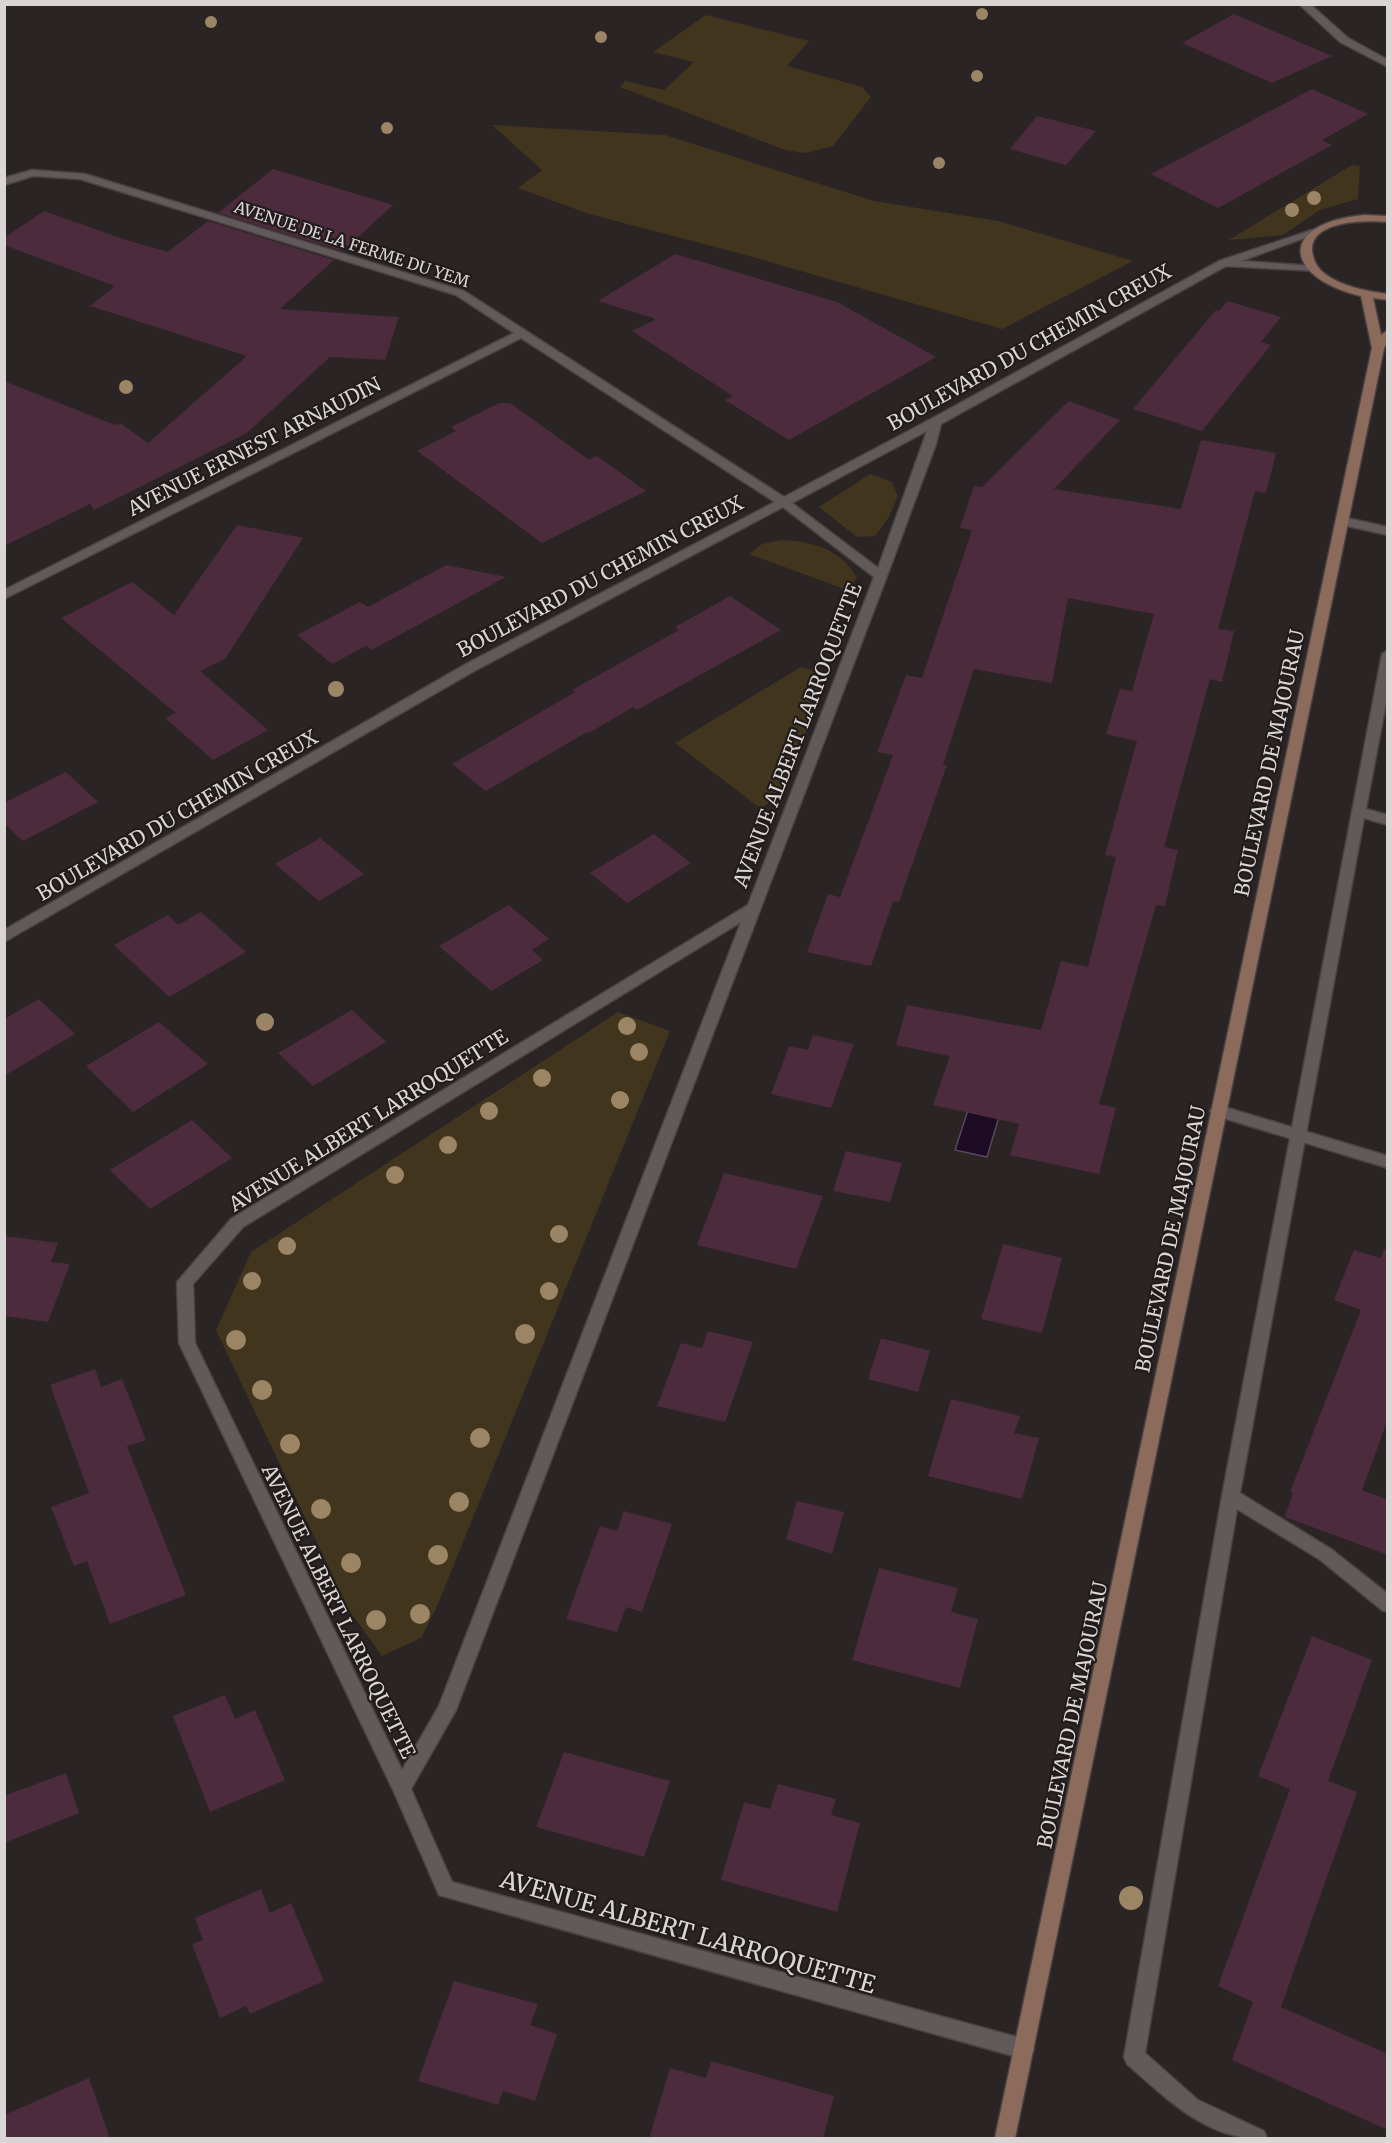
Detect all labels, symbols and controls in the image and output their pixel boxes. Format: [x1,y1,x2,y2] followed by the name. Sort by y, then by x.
[231,196,472,292] street label: AVENUE DE LA FERME DU YEM
[883,258,1176,436] street label: BOULEVARD DU CHEMIN CREUX
[122,371,385,521] street label: AVENUE ERNEST ARNAUDIN
[453,489,748,662] street label: BOULEVARD DU CHEMIN CREUX
[727,579,867,892] street label: AVENUE ALBERT LARROQUETTE
[1228,627,1310,899] street label: BOULEVARD DE MAJOURAU
[32,724,323,906] street label: BOULEVARD DU CHEMIN CREUX
[223,1023,512,1217] street label: AVENUE ALBERT LARROQUETTE
[1129,1103,1211,1375] street label: BOULEVARD DE MAJOURAU
[256,1459,421,1762] street label: AVENUE ALBERT LARROQUETTE
[1031,1579,1113,1851] street label: BOULEVARD DE MAJOURAU
[496,1863,880,2001] street label: AVENUE ALBERT LARROQUETTE

